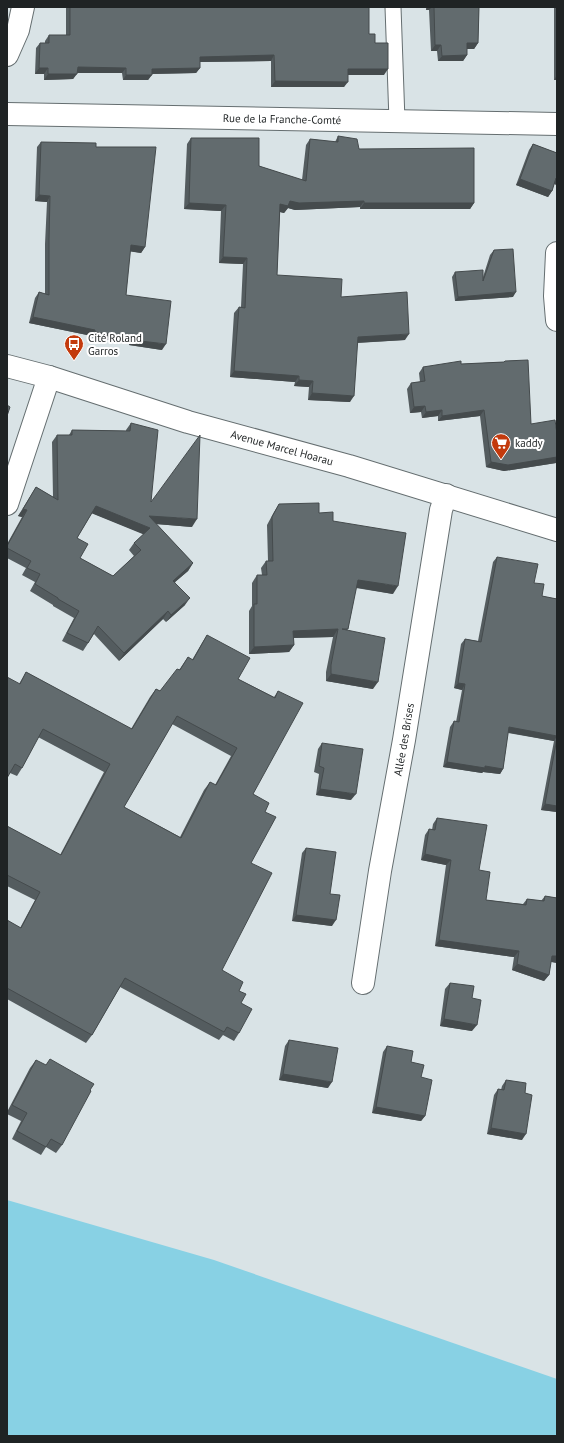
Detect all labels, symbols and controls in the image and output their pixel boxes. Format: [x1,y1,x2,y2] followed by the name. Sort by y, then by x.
[223,111,342,127] street label: Rue de la Franche-Comté
[88,331,142,358] place label: Cité Roland Garros
[63,333,85,361] bus stop icon: Cité Roland Garros
[229,427,335,468] street label: Avenue Marcel Hoarau
[490,432,512,460] supermarket icon: kaddy
[515,436,544,450] place label: kaddy
[391,701,417,777] street label: Allée des Brises

